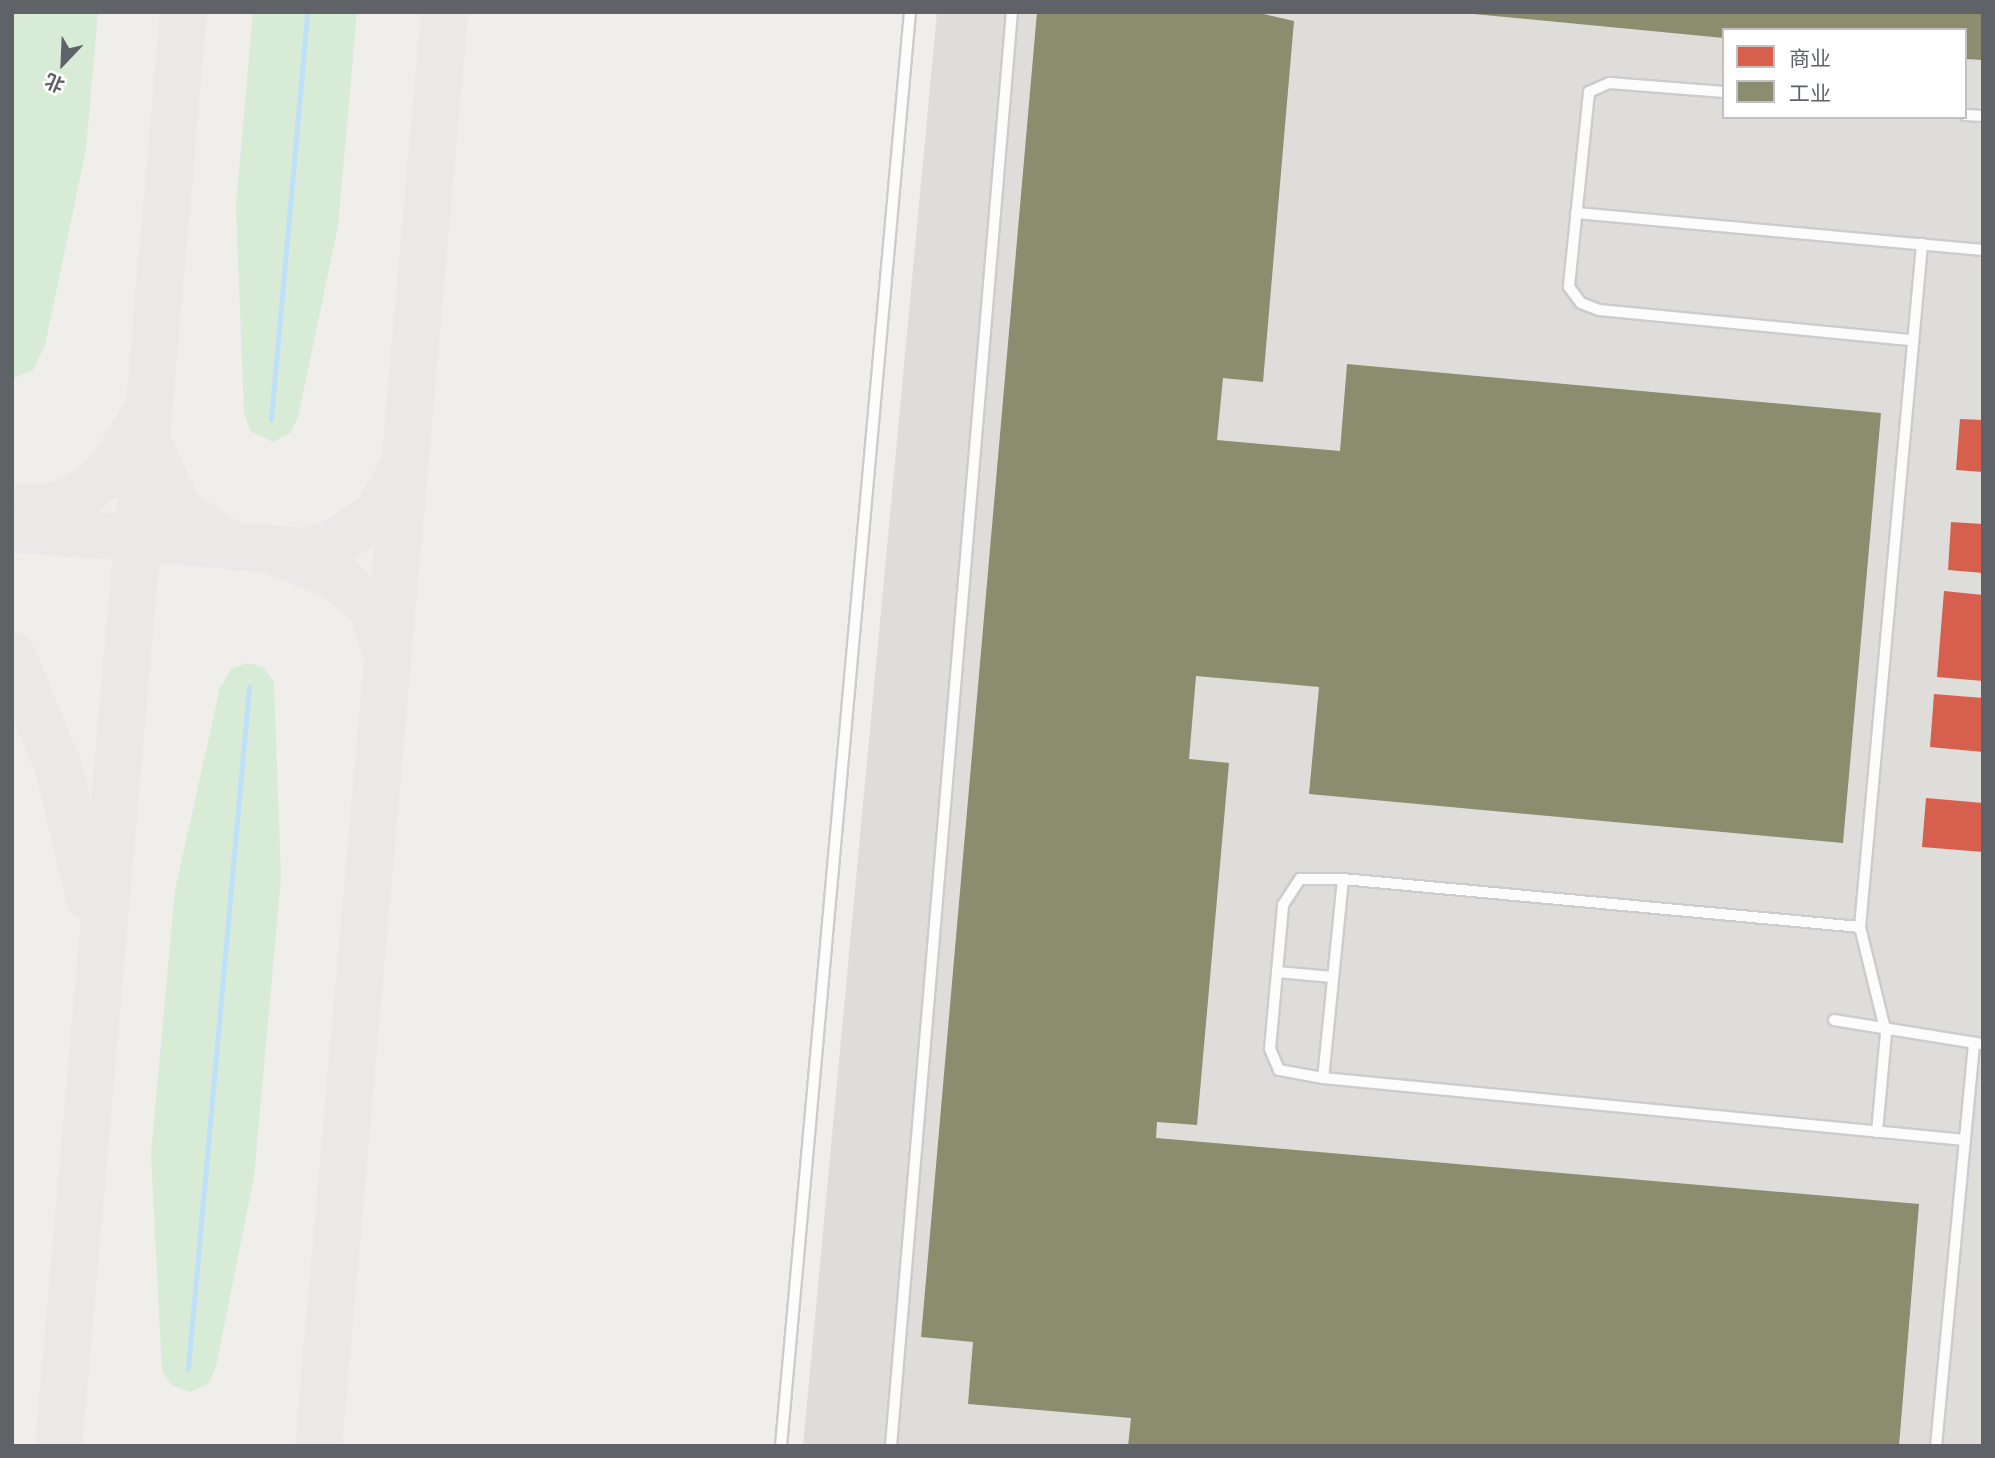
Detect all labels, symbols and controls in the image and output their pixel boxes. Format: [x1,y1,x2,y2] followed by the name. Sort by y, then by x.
[28,28,98,98] north arrow
[1722,28,1967,119] legend
[1789,46,1831,71] text: 商业
[41,68,68,97] text: 北
[1789,81,1831,106] text: 工业

